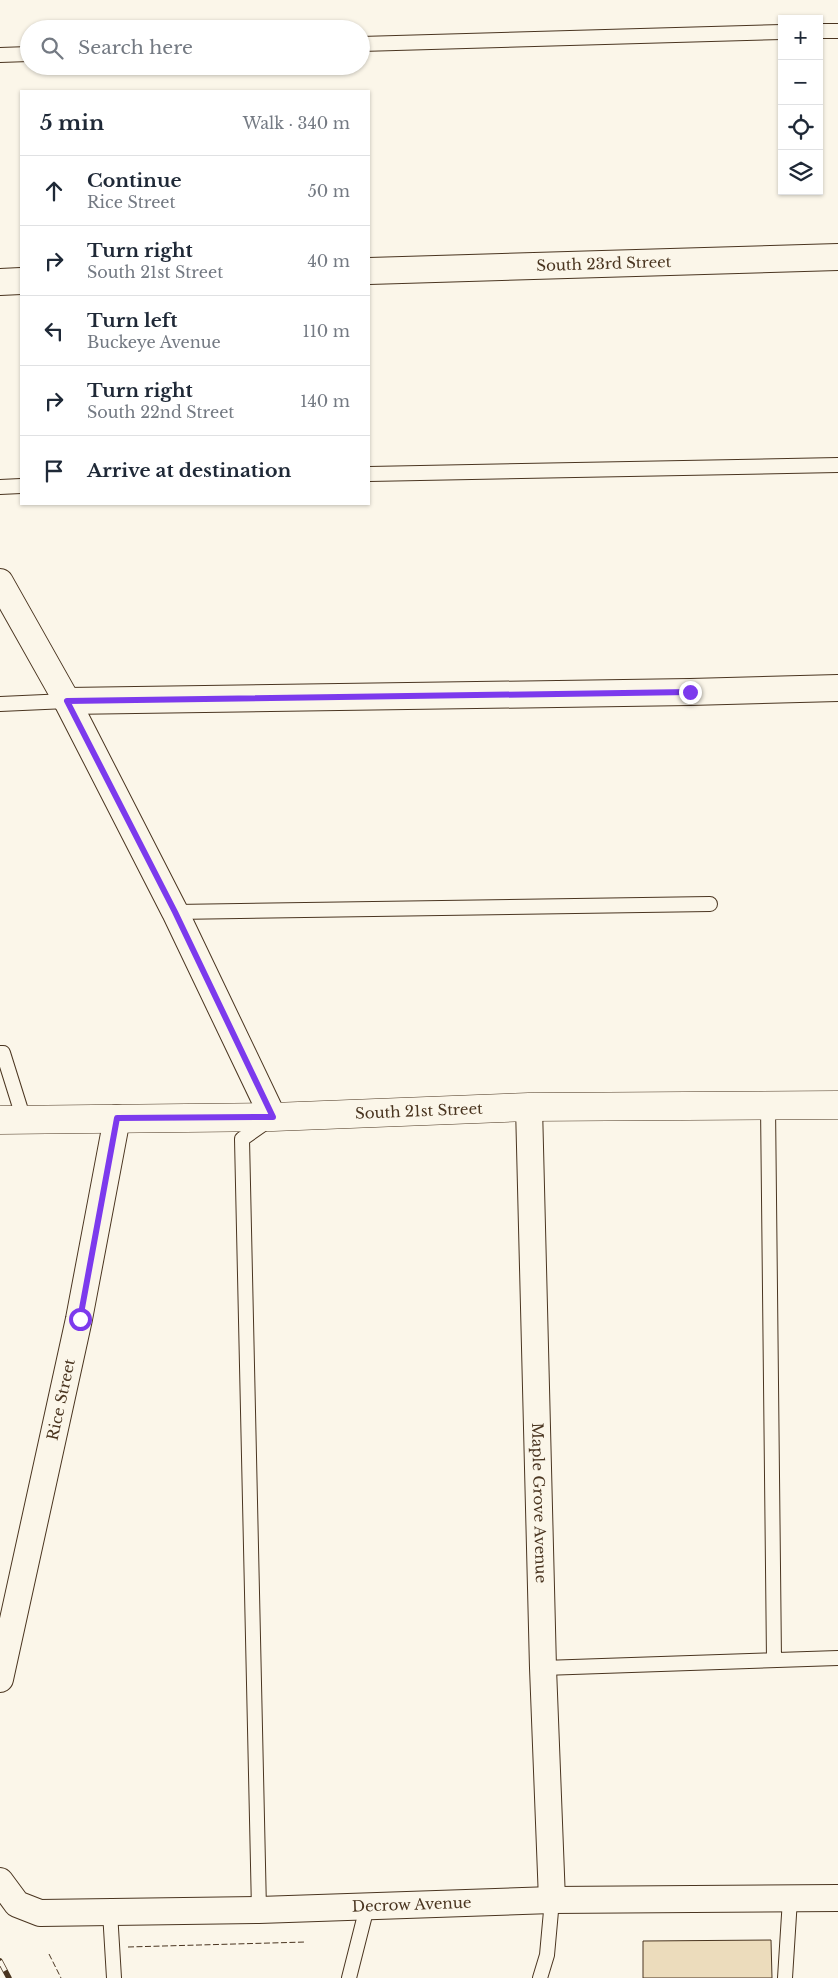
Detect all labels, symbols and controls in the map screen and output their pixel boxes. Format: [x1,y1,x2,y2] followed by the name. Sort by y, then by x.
[778,15,823,195] map controls
[778,15,823,60] button: +
[20,20,370,75] search box
[38,34,66,62] icon: search
[78,36,193,59] text: Search here
[778,60,823,105] button: −
[778,105,823,150] button: locate
[40,110,104,136] text: 5 min
[243,113,350,133] text: Walk · 340 m
[778,150,823,195] button: layers
[87,169,182,192] text: Continue
[40,177,68,205] icon: ahead
[308,181,350,201] text: 50 m
[87,192,176,212] text: Rice Street
[87,239,193,262] text: Turn right
[40,247,68,275] icon: right
[307,251,350,271] text: 40 m
[536,252,672,275] street label: South 23rd Street
[87,262,223,282] text: South 21st Street
[87,309,178,332] text: Turn left
[40,317,68,345] icon: left
[303,321,350,341] text: 110 m
[87,332,221,352] text: Buckeye Avenue
[87,379,193,402] text: Turn right
[40,387,68,415] icon: right
[300,391,350,411] text: 140 m
[87,402,234,422] text: South 22nd Street
[40,457,68,485] icon: arrive
[87,459,291,482] text: Arrive at destination
[679,681,702,704] route end
[355,1099,483,1123] street label: South 21st Street
[69,1308,92,1331] route start
[43,1357,79,1442] street label: Rice Street
[528,1422,551,1583] street label: Maple Grove Avenue
[351,1893,472,1916] street label: Decrow Avenue

